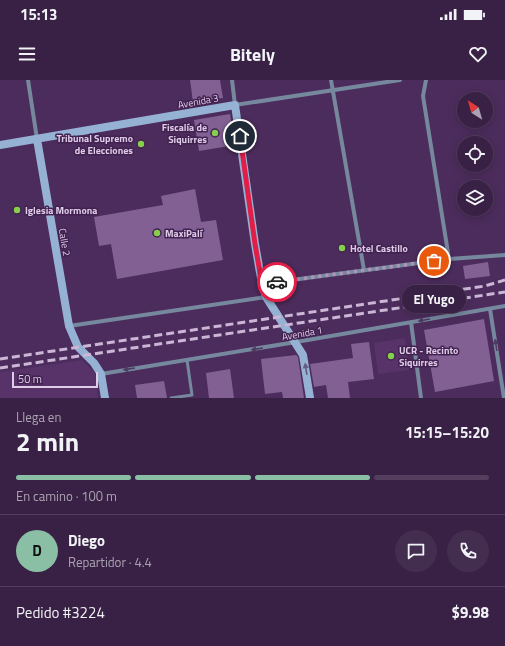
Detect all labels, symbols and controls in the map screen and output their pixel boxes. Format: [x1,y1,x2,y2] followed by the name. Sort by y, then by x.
[20,3,57,26] text: 15:13
[230,41,275,68] text: Bitely
[16,43,38,65] icon: menu
[467,43,489,65] icon: heart
[176,91,220,112] street label: Avenida 3
[457,92,493,128] north arrow
[457,92,493,216] map controls
[223,119,257,153] pin
[162,120,207,147] place label: Fiscalía de Siquirres
[229,125,251,147] icon: home
[210,128,220,138] marker: Fiscalía de Siquirres
[57,131,133,158] place label: Tribunal Supremo de Elecciones
[457,136,493,172] button: locate
[136,139,146,149] marker: Tribunal Supremo de Elecciones
[457,180,493,216] button: layers
[25,203,97,218] place label: Iglesia Mormona
[12,205,22,215] marker: Iglesia Mormona
[165,226,204,241] place label: MaxiPalí
[55,227,74,257] street label: Calle 2
[152,228,162,238] marker: MaxiPalí
[350,241,408,256] place label: Hotel Castillo
[337,243,347,253] marker: Hotel Castillo
[417,244,451,278] pin
[423,250,445,272] icon: bag
[257,262,297,302] courier
[266,271,288,293] icon: car
[402,285,466,313] callout: El Yugo
[413,289,455,309] text: El Yugo
[418,317,431,323] one-way arrow
[280,323,324,344] street label: Avenida 1
[493,339,499,351] one-way arrow
[399,343,458,370] place label: UCR - Recinto Siquirres
[251,346,263,352] one-way arrow
[386,351,396,361] marker: UCR - Recinto Siquirres
[303,363,309,375] one-way arrow
[123,366,135,372] one-way arrow
[12,370,98,389] scale bar
[18,371,42,387] text: 50 m
[16,407,61,427] text: Llega en
[405,421,489,444] text: 15:15–15:20
[16,422,79,461] text: 2 min
[16,486,117,506] text: En camino · 100 m
[68,529,105,552] text: Diego
[395,530,437,572] button: chat
[447,530,489,572] button: phone
[32,539,42,562] text: D
[68,552,152,572] text: Repartidor · 4.4
[16,601,105,624] text: Pedido #3224
[452,601,489,624] text: $9.98

